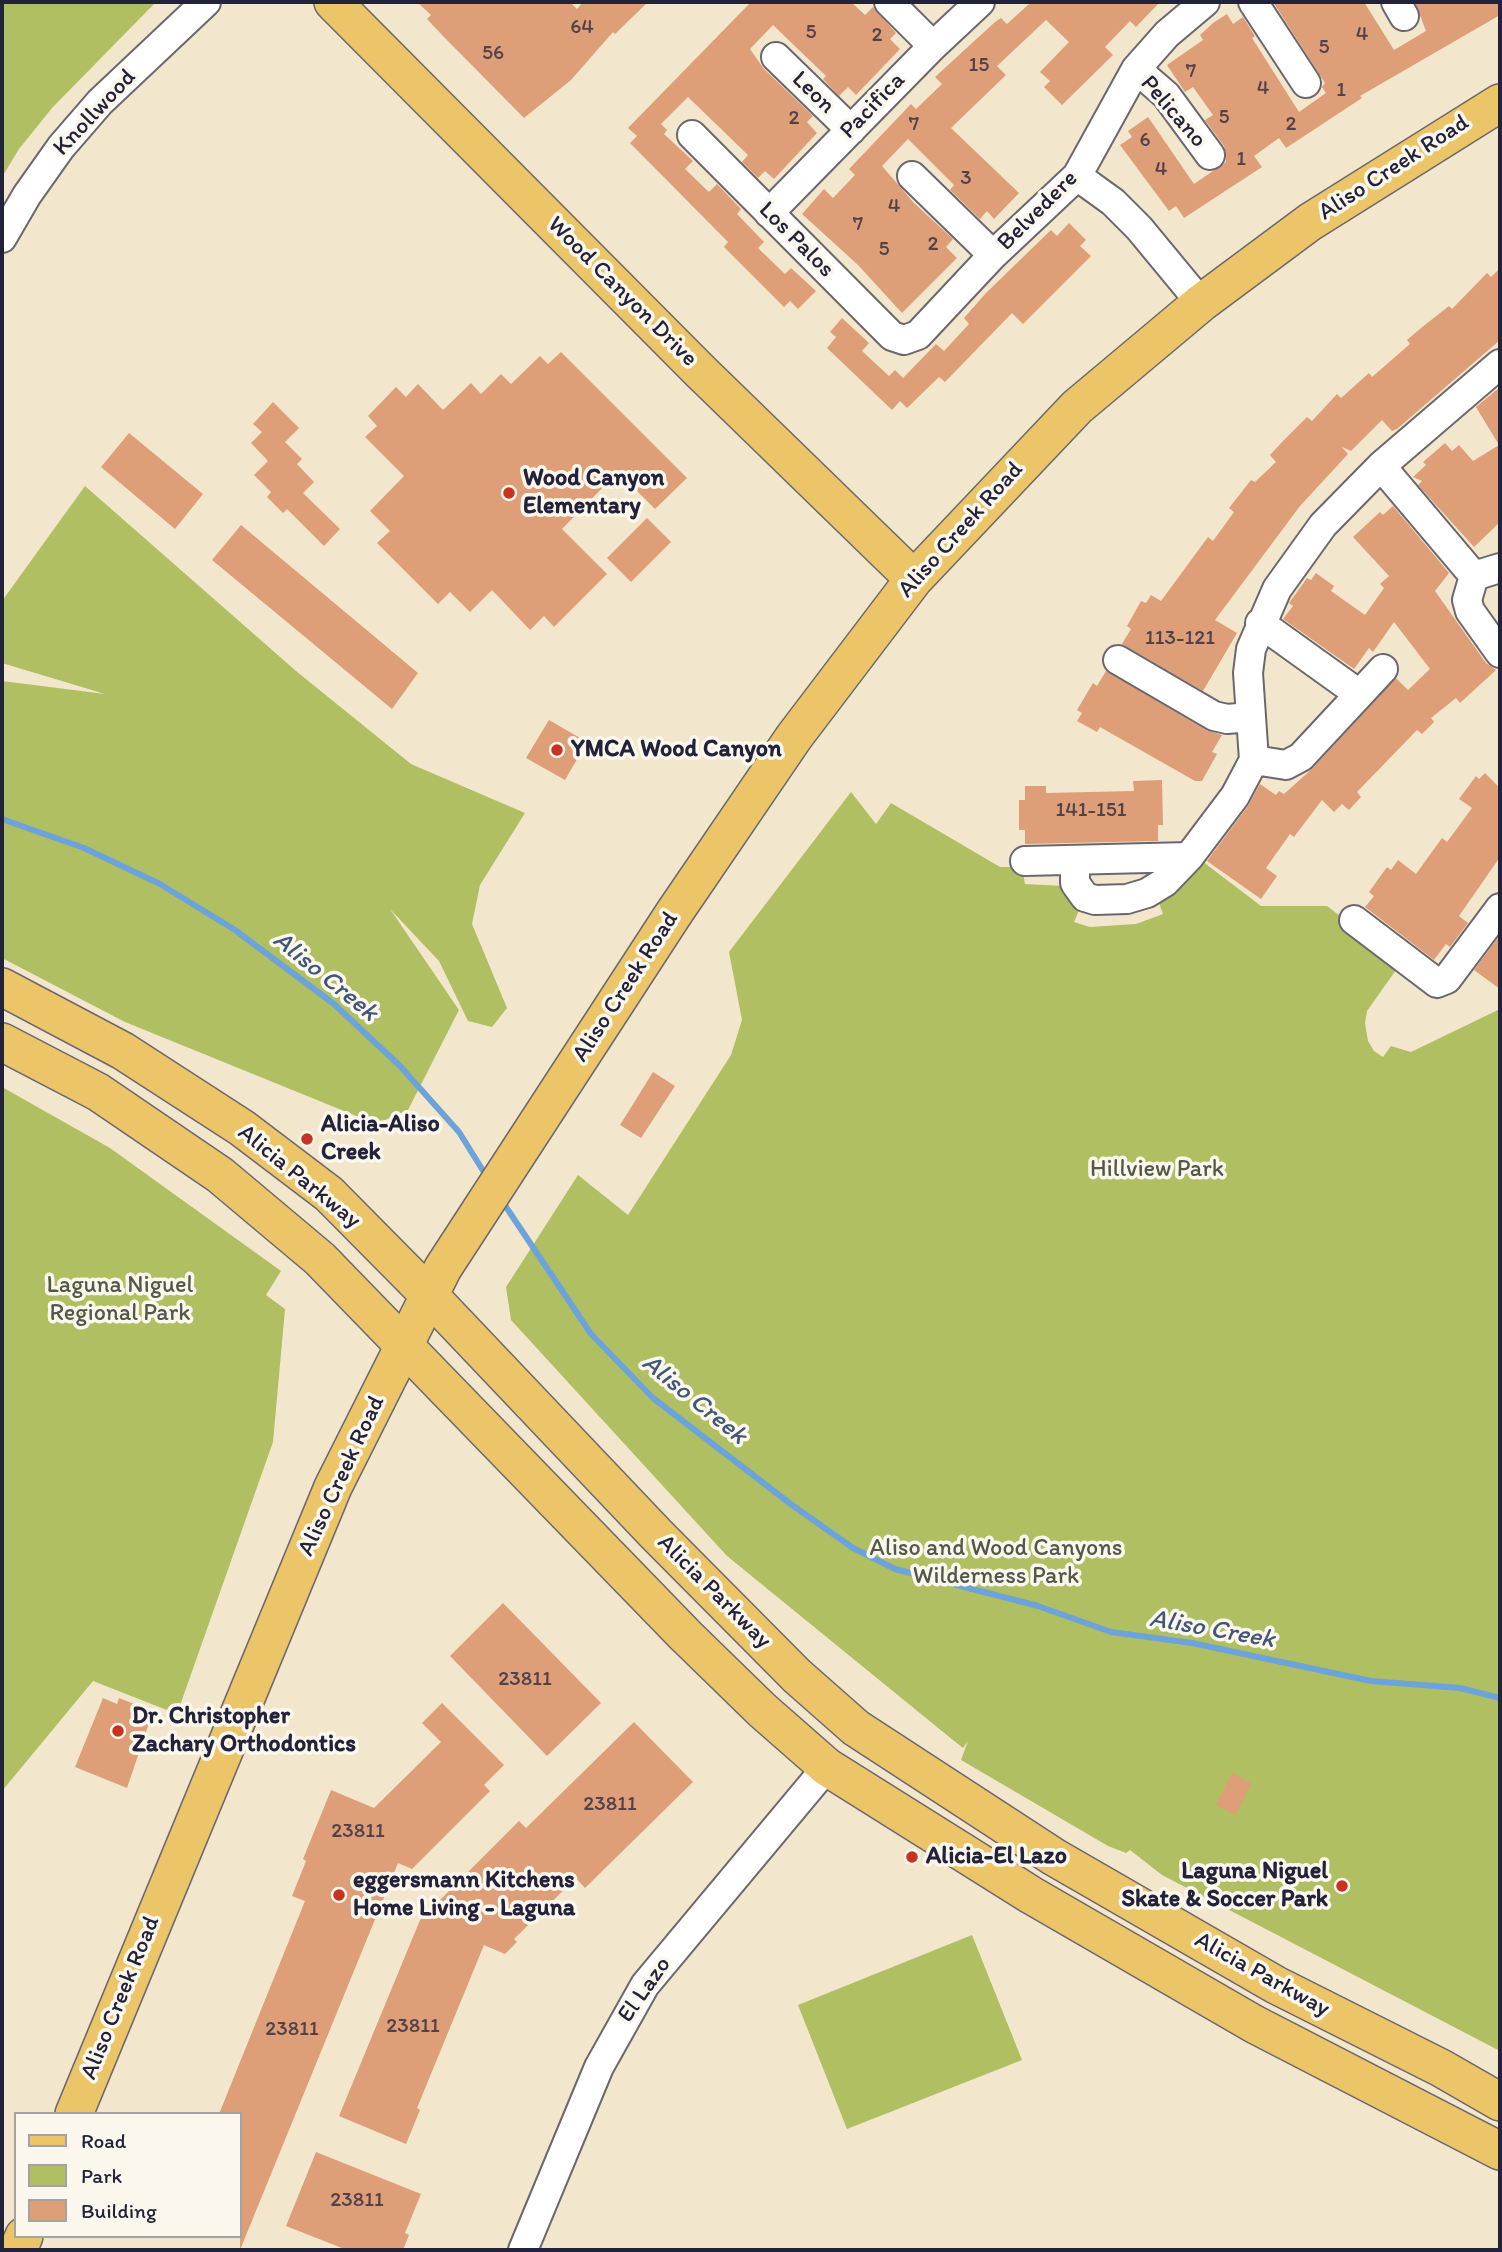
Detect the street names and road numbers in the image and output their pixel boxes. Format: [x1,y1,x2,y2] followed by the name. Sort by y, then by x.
[48,64,142,162] street label: Knollwood
[785,66,841,120] street label: Leon
[834,67,912,145] street label: Pacifica
[1134,70,1212,154] street label: Pelicano
[1313,109,1475,227] street label: Aliso Creek Road
[992,165,1084,257] street label: Belvedere
[752,196,840,284] street label: Los Palos
[541,211,703,373] street label: Wood Canyon Drive
[892,456,1030,604] street label: Aliso Creek Road
[567,906,685,1068] street label: Aliso Creek Road
[232,1119,366,1235] street label: Alicia Parkway
[292,1391,392,1561] street label: Aliso Creek Road
[651,1529,777,1655] street label: Alicia Parkway
[75,1912,167,2084] street label: Aliso Creek Road
[1189,1926,1335,2024] street label: Alicia Parkway
[612,1952,678,2028] street label: El Lazo

